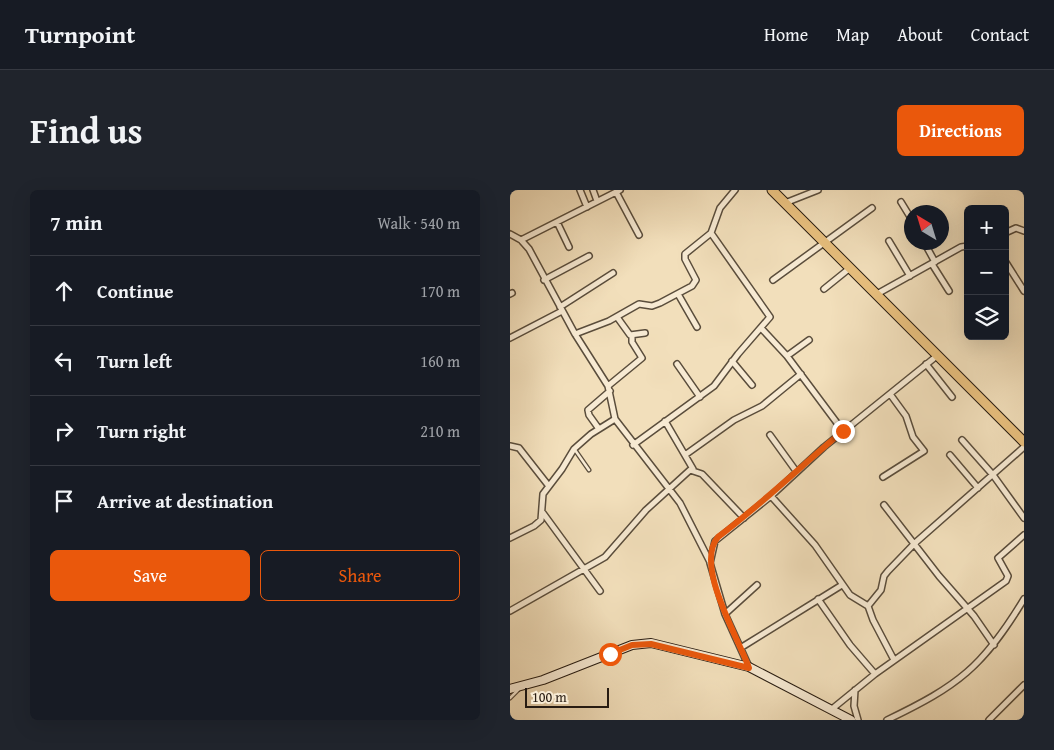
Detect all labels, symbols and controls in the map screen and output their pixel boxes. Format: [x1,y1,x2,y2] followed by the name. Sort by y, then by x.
[25,17,135,52] text: Turnpoint
[764,21,808,48] text: Home
[836,21,869,48] text: Map
[897,21,943,48] text: About
[971,21,1029,48] text: Contact
[30,105,143,156] text: Find us
[897,105,1024,156] button: Directions
[904,205,949,250] north arrow
[964,205,1009,340] map controls
[964,205,1009,250] button: +
[50,207,102,238] text: 7 min
[377,211,460,235] text: Walk · 540 m
[964,250,1009,295] button: −
[50,277,78,305] icon: ahead
[97,277,174,305] text: Continue
[420,279,460,303] text: 170 m
[964,295,1009,340] button: layers
[50,347,78,375] icon: left
[97,347,172,375] text: Turn left
[420,349,460,373] text: 160 m
[50,417,78,445] icon: right
[97,417,186,445] text: Turn right
[420,419,460,443] text: 210 m
[832,420,855,443] route end
[50,487,78,515] icon: arrive
[97,487,273,515] text: Arrive at destination
[50,550,250,601] button: Save
[260,550,460,601] button: Share
[599,643,622,666] route start
[525,685,609,708] scale bar
[532,687,567,707] text: 100 m

